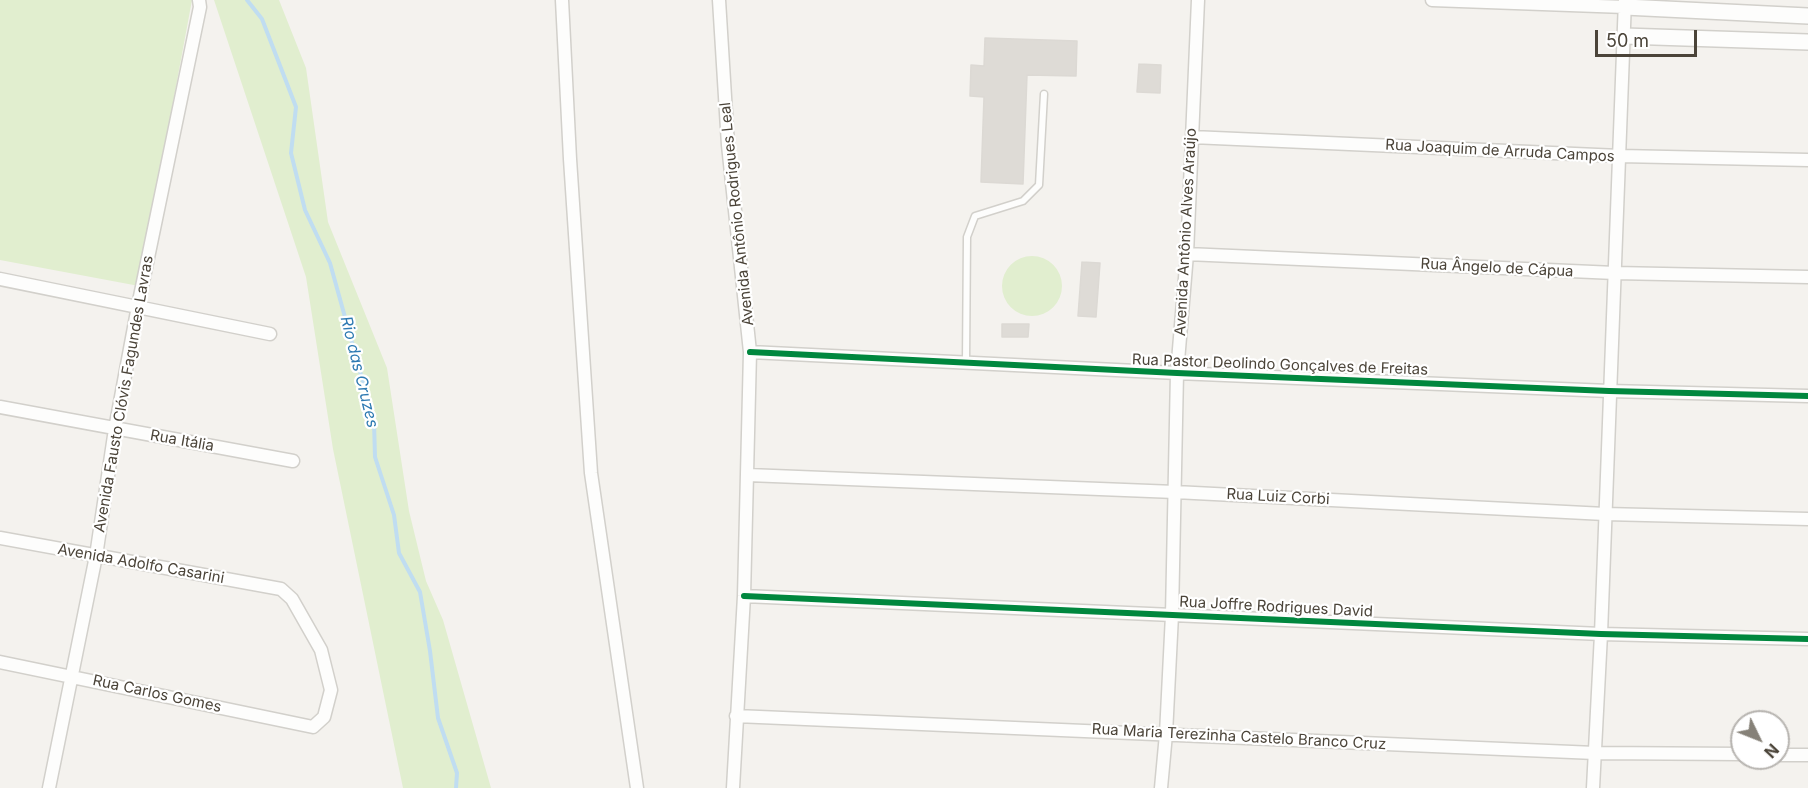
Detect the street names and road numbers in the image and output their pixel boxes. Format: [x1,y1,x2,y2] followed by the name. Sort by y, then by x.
[716,101,758,327] street label: Avenida Antônio Rodrigues Leal
[1172,128,1200,336] street label: Avenida Antônio Alves Araújo
[1385,136,1615,166] street label: Rua Joaquim de Arruda Campos
[91,254,157,534] street label: Avenida Fausto Clóvis Fagundes Lavras
[1420,255,1574,281] street label: Rua Ângelo de Cápua
[1132,351,1428,379] street label: Rua Pastor Deolindo Gonçalves de Freitas
[149,427,215,455] street label: Rua Itália
[1226,485,1330,509] street label: Rua Luiz Corbi
[56,540,226,588] street label: Avenida Adolfo Casarini
[1179,593,1373,621] street label: Rua Joffre Rodrigues David
[91,672,223,716] street label: Rua Carlos Gomes
[1091,720,1387,754] street label: Rua Maria Terezinha Castelo Branco Cruz

